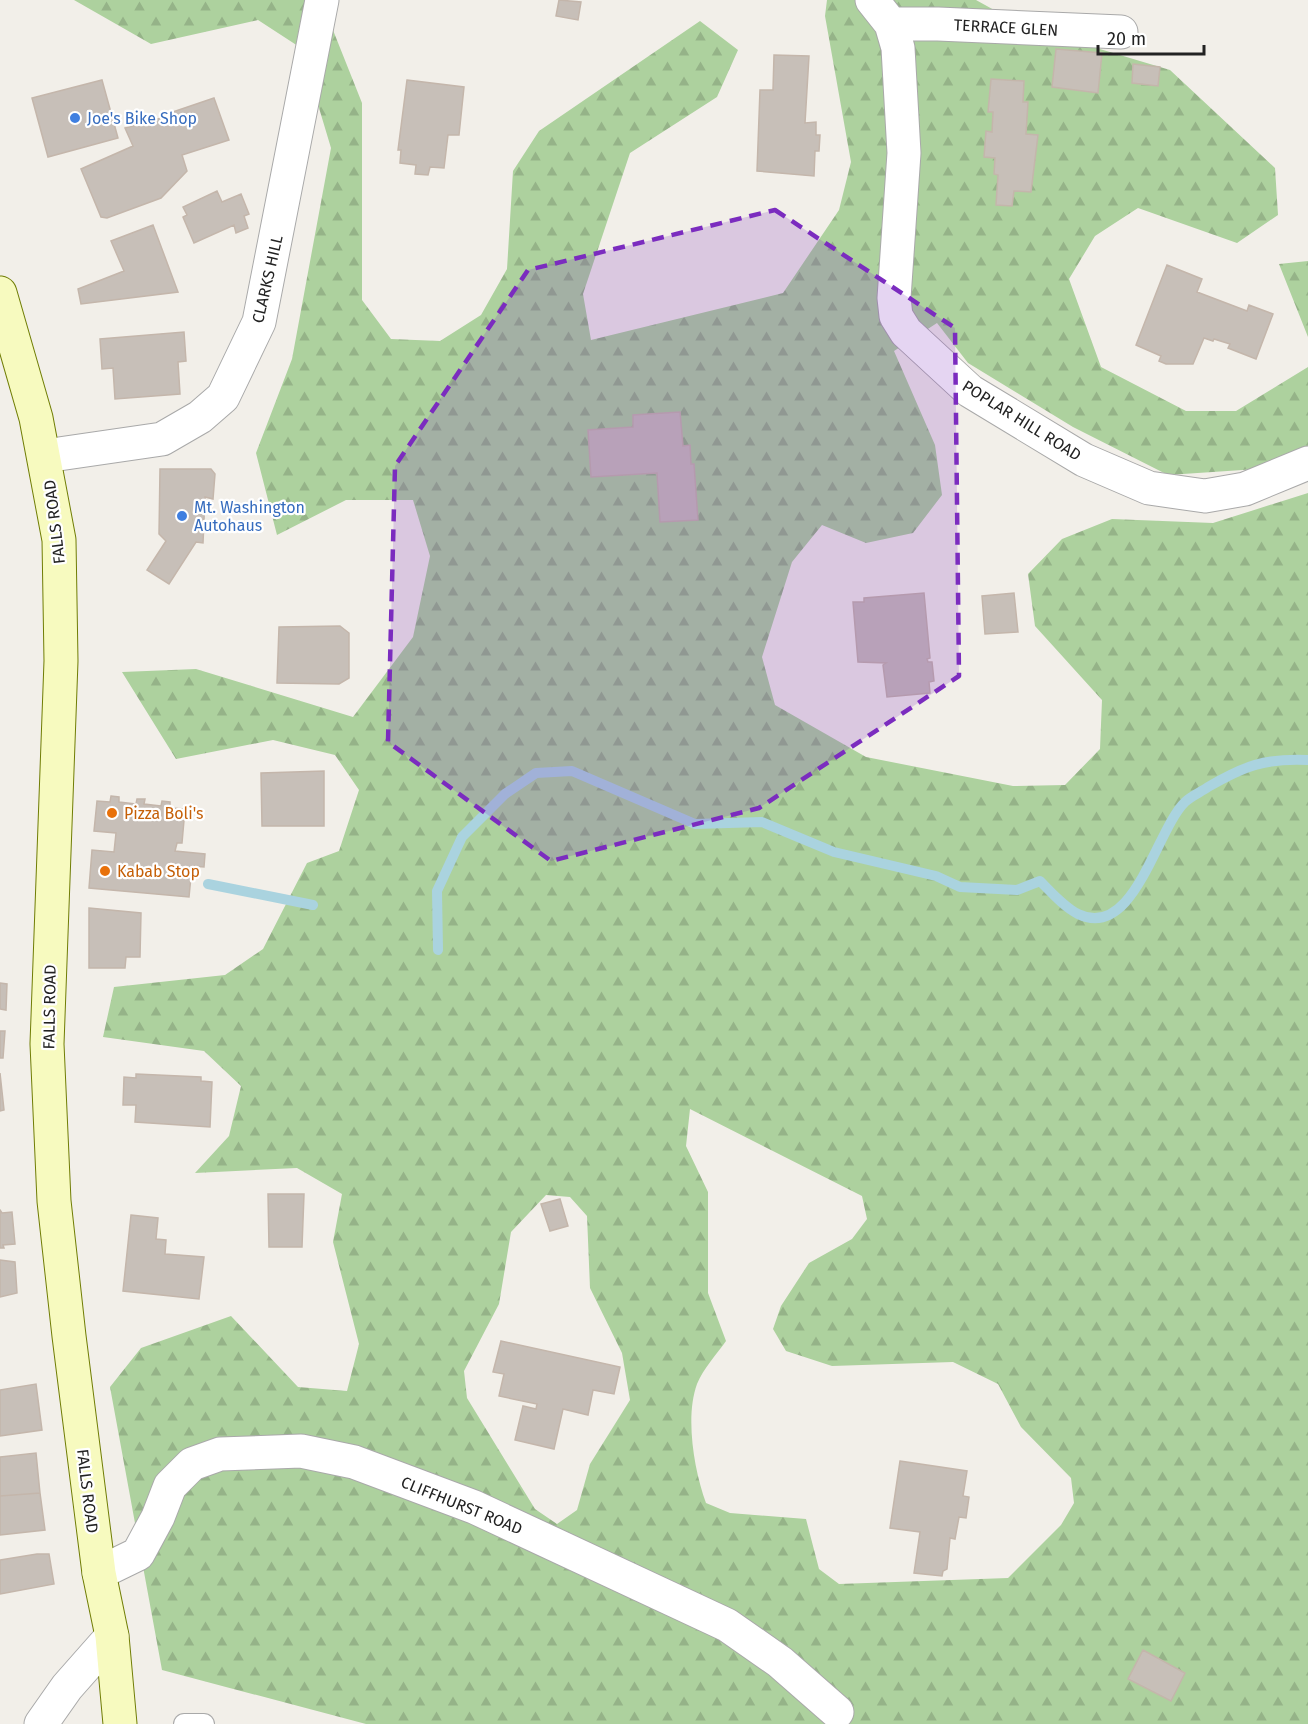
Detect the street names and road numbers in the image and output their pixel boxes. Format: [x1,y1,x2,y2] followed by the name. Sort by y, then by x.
[953,15,1059,40] street label: TERRACE GLEN
[248,233,287,325] street label: CLARKS HILL
[959,376,1085,465] street label: POPLAR HILL ROAD
[40,479,69,565] street label: FALLS ROAD
[39,964,60,1050] street label: FALLS ROAD
[73,1448,102,1534] street label: FALLS ROAD
[398,1472,525,1538] street label: CLIFFHURST ROAD

